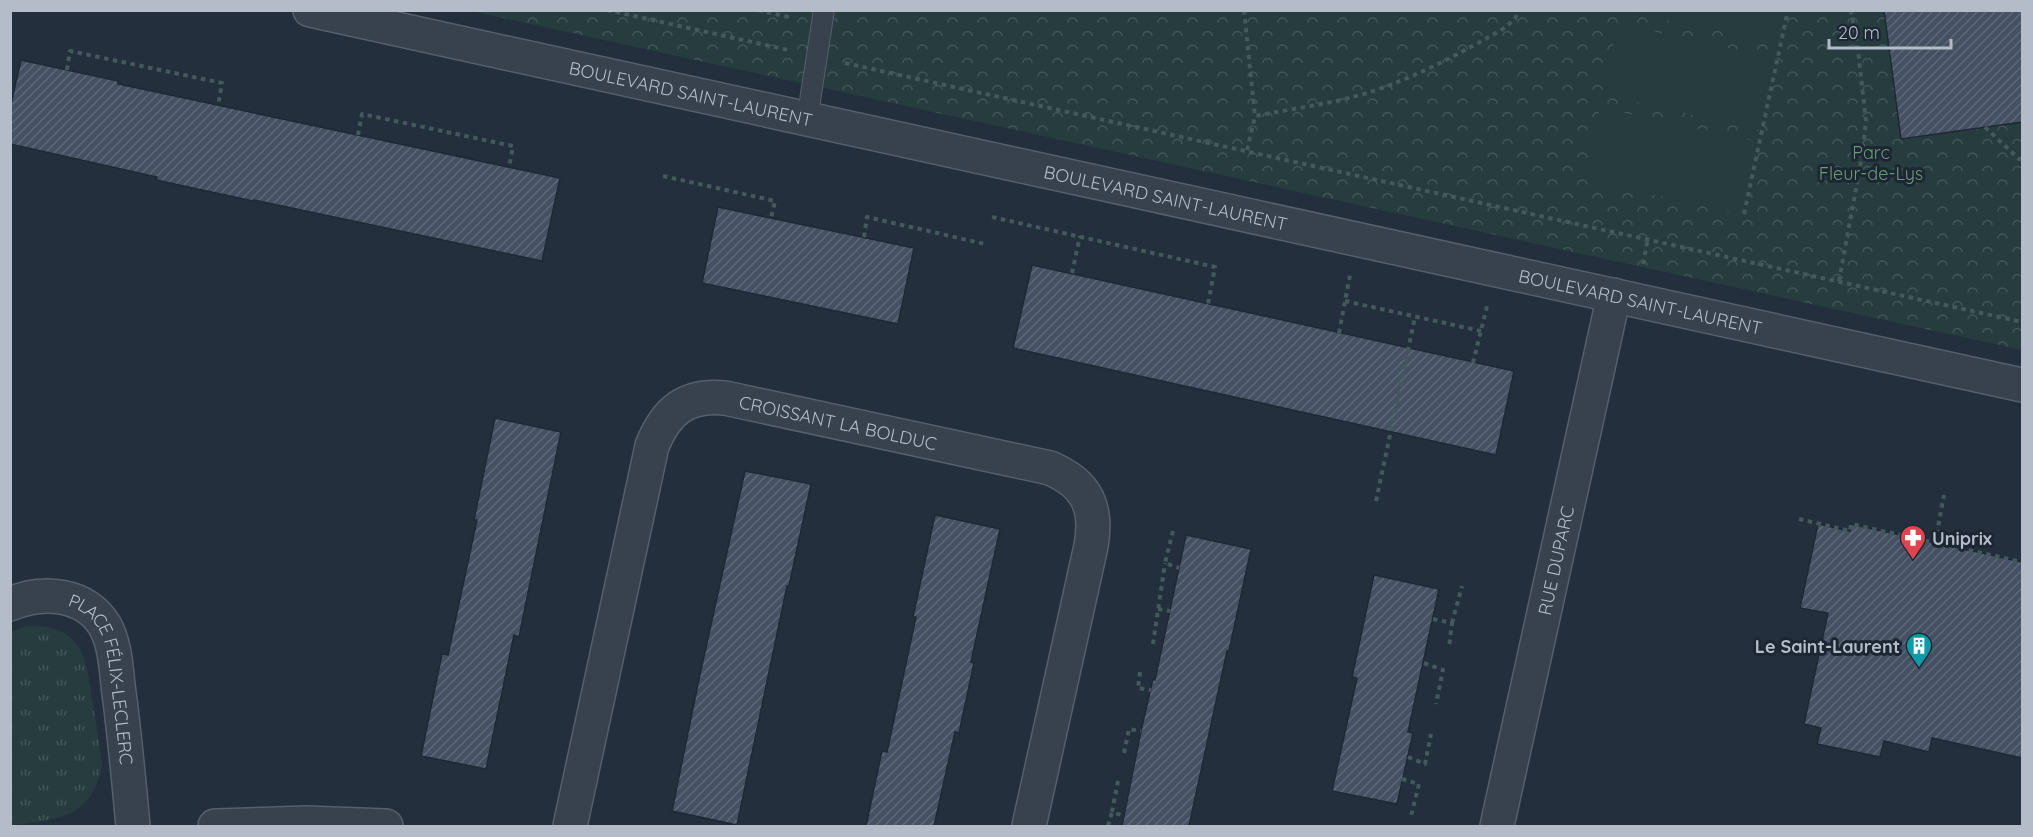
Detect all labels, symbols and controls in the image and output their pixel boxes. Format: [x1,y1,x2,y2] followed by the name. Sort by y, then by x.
[1829,12,1950,50] scale bar
[1838,21,1880,44] text: 20 m
[567,56,815,131] street label: BOULEVARD SAINT-LAURENT
[1819,141,1923,185] park label: Parc Fleur-de-Lys
[1042,160,1290,235] street label: BOULEVARD SAINT-LAURENT
[1517,264,1764,339] street label: BOULEVARD SAINT-LAURENT
[737,390,939,455] street label: CROISSANT LA BOLDUC
[1532,503,1579,617] street label: RUE DUPARC
[1898,523,1928,561] pharmacy icon: Uniprix
[1932,527,1992,550] place label: Uniprix
[66,588,139,766] street label: PLACE FÉLIX-LECLERC
[1904,631,1934,669] building icon: Le Saint-Laurent
[1755,635,1900,658] place label: Le Saint-Laurent

